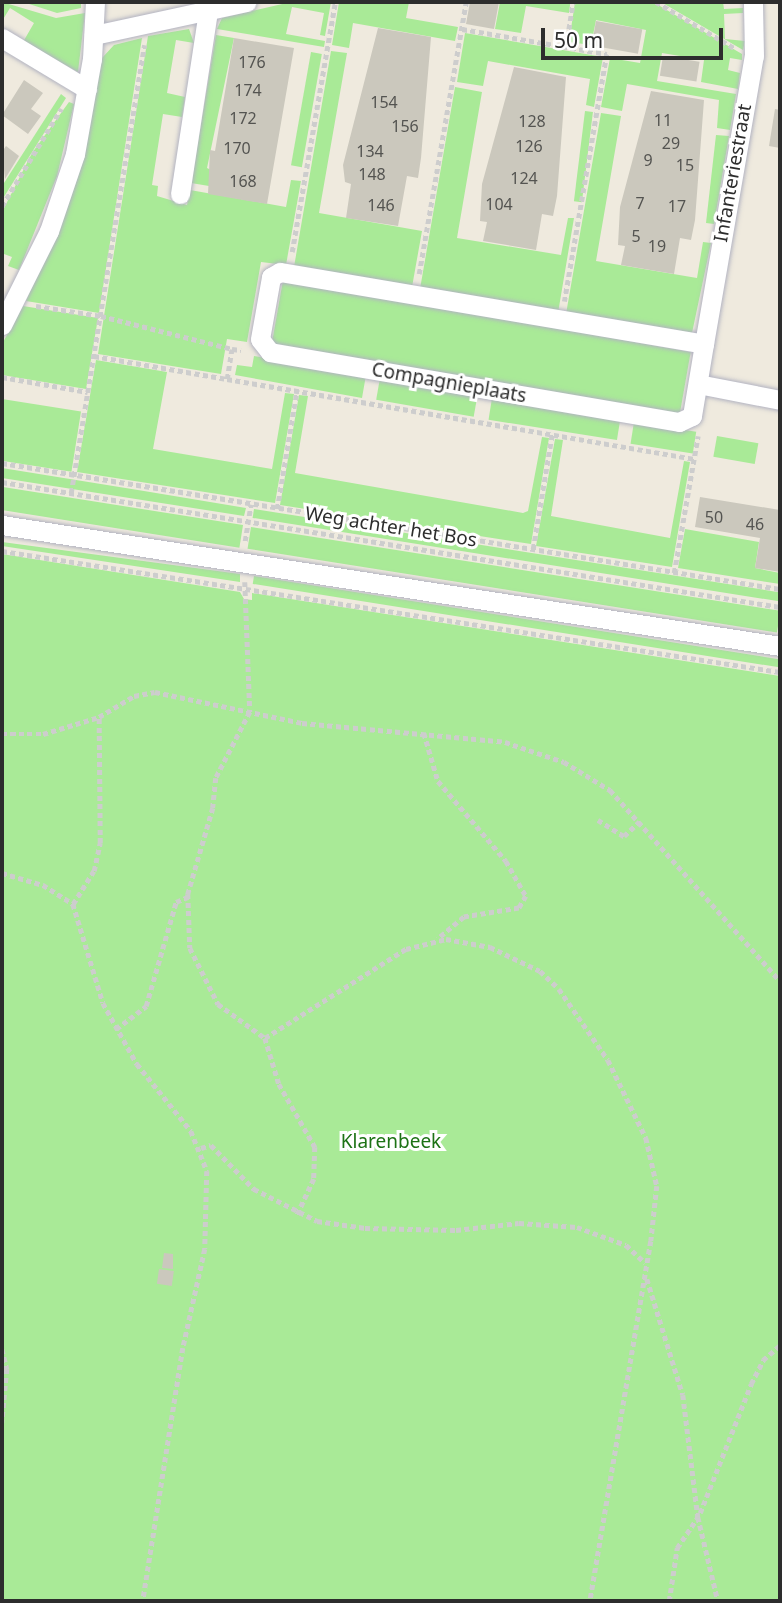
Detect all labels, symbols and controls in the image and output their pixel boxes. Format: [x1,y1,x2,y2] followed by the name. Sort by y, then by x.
[544,14,726,58] scale bar
[554,26,603,54] text: 50 m
[238,52,266,72] house number: 176
[234,80,262,100] house number: 174
[370,92,398,112] house number: 154
[710,102,756,244] street label: Infanteriestraat
[229,108,257,128] house number: 172
[654,110,672,130] house number: 11
[518,111,546,131] house number: 128
[391,116,419,136] house number: 156
[662,133,680,153] house number: 29
[515,136,543,156] house number: 126
[223,138,251,158] house number: 170
[356,141,384,161] house number: 134
[643,150,653,170] house number: 9
[676,155,694,175] house number: 15
[358,164,386,184] house number: 148
[510,168,538,188] house number: 124
[229,171,257,191] house number: 168
[635,193,645,213] house number: 7
[485,194,513,214] house number: 104
[367,195,395,215] house number: 146
[668,196,686,216] house number: 17
[631,226,641,246] house number: 5
[648,236,666,256] house number: 19
[370,358,528,408] street label: Compagnieplaats
[303,502,479,552] street label: Weg achter het Bos
[705,507,723,527] house number: 50
[746,514,764,534] house number: 46
[341,1131,441,1153] park label: Klarenbeek

